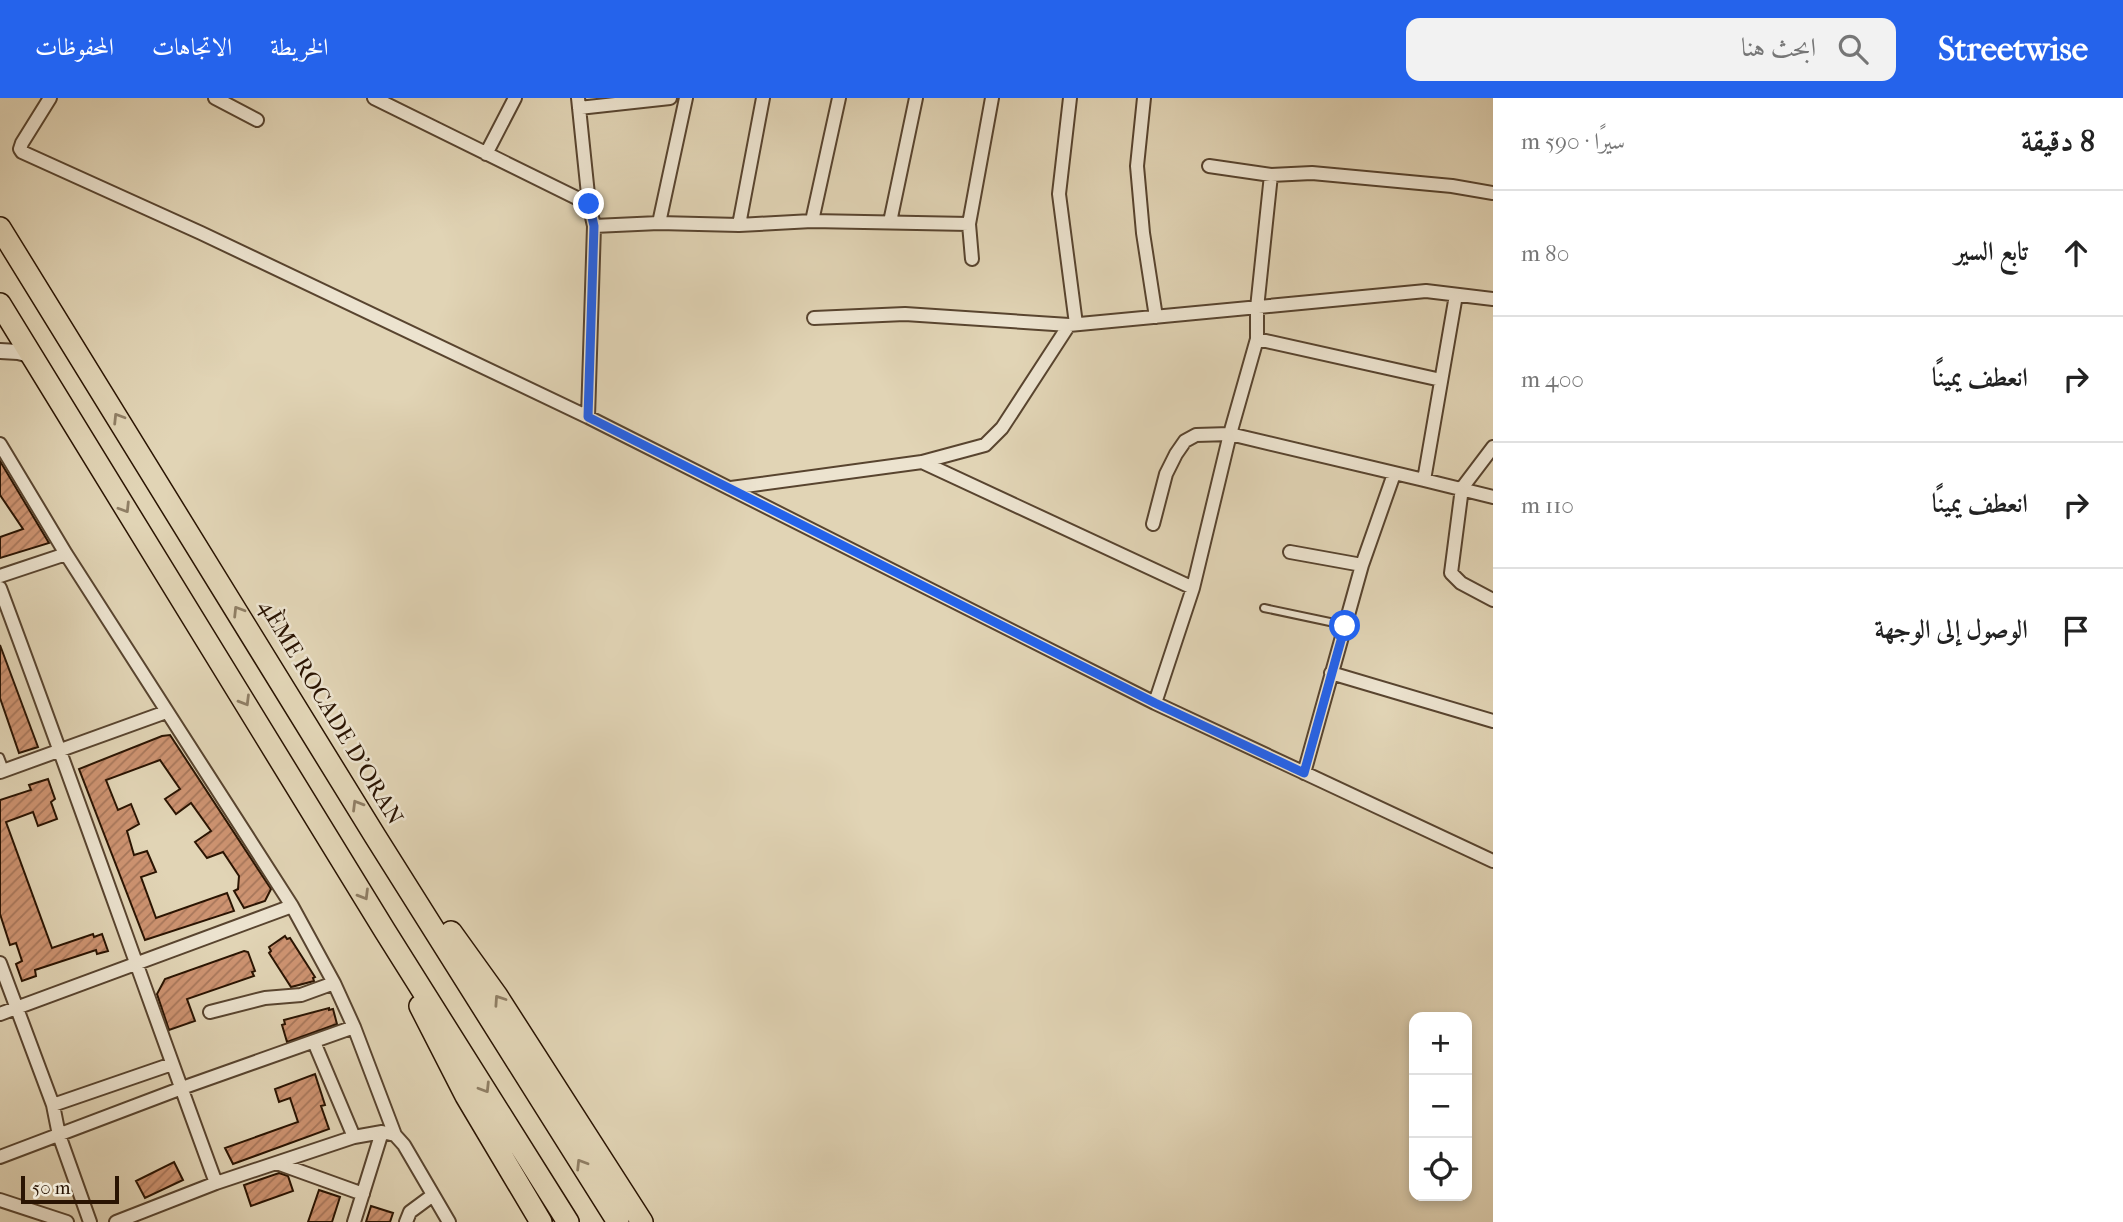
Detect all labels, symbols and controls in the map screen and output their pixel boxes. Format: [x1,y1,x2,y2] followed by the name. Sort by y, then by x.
[1406,18,1896,81] search box
[1834,30,1872,68] icon: search
[1938,30,2088,69] text: Streetwise
[1741,32,1816,63] text: ابحث هنا
[35,33,114,61] text: المحفوظات
[152,33,232,61] text: الاتجاهات
[270,33,329,61] text: الخريطة
[2021,124,2095,159] text: 8 دقيقة
[1521,128,1625,155] text: سيرًا · 590 m
[573,188,604,219] route end
[2057,234,2095,272] icon: ahead
[1955,236,2028,267] text: تابع السير
[1521,240,1569,267] text: 80 m
[2057,360,2095,398] icon: right
[1932,362,2028,393] text: انعطف يمينًا
[1521,366,1584,393] text: 400 m
[114,412,127,425] one-way arrow
[2057,486,2095,524] icon: right
[1932,488,2028,519] text: انعطف يمينًا
[1521,492,1574,519] text: 110 m
[117,500,130,513] one-way arrow
[253,594,409,830] street label: 4ÈME ROCADE D'ORAN
[234,606,247,619] one-way arrow
[1329,610,1360,641] route start
[2057,612,2095,650] icon: arrive
[1874,614,2028,645] text: الوصول إلى الوجهة
[237,694,250,707] one-way arrow
[352,800,365,813] one-way arrow
[355,888,368,901] one-way arrow
[495,995,508,1008] one-way arrow
[1409,1012,1472,1201] map controls
[1409,1012,1472,1075] button: +
[1409,1075,1472,1138] button: −
[476,1081,489,1094] one-way arrow
[1409,1138,1472,1201] button: locate
[577,1159,590,1172] one-way arrow
[21,1173,119,1205] scale bar
[32,1177,71,1199] text: 50 m

